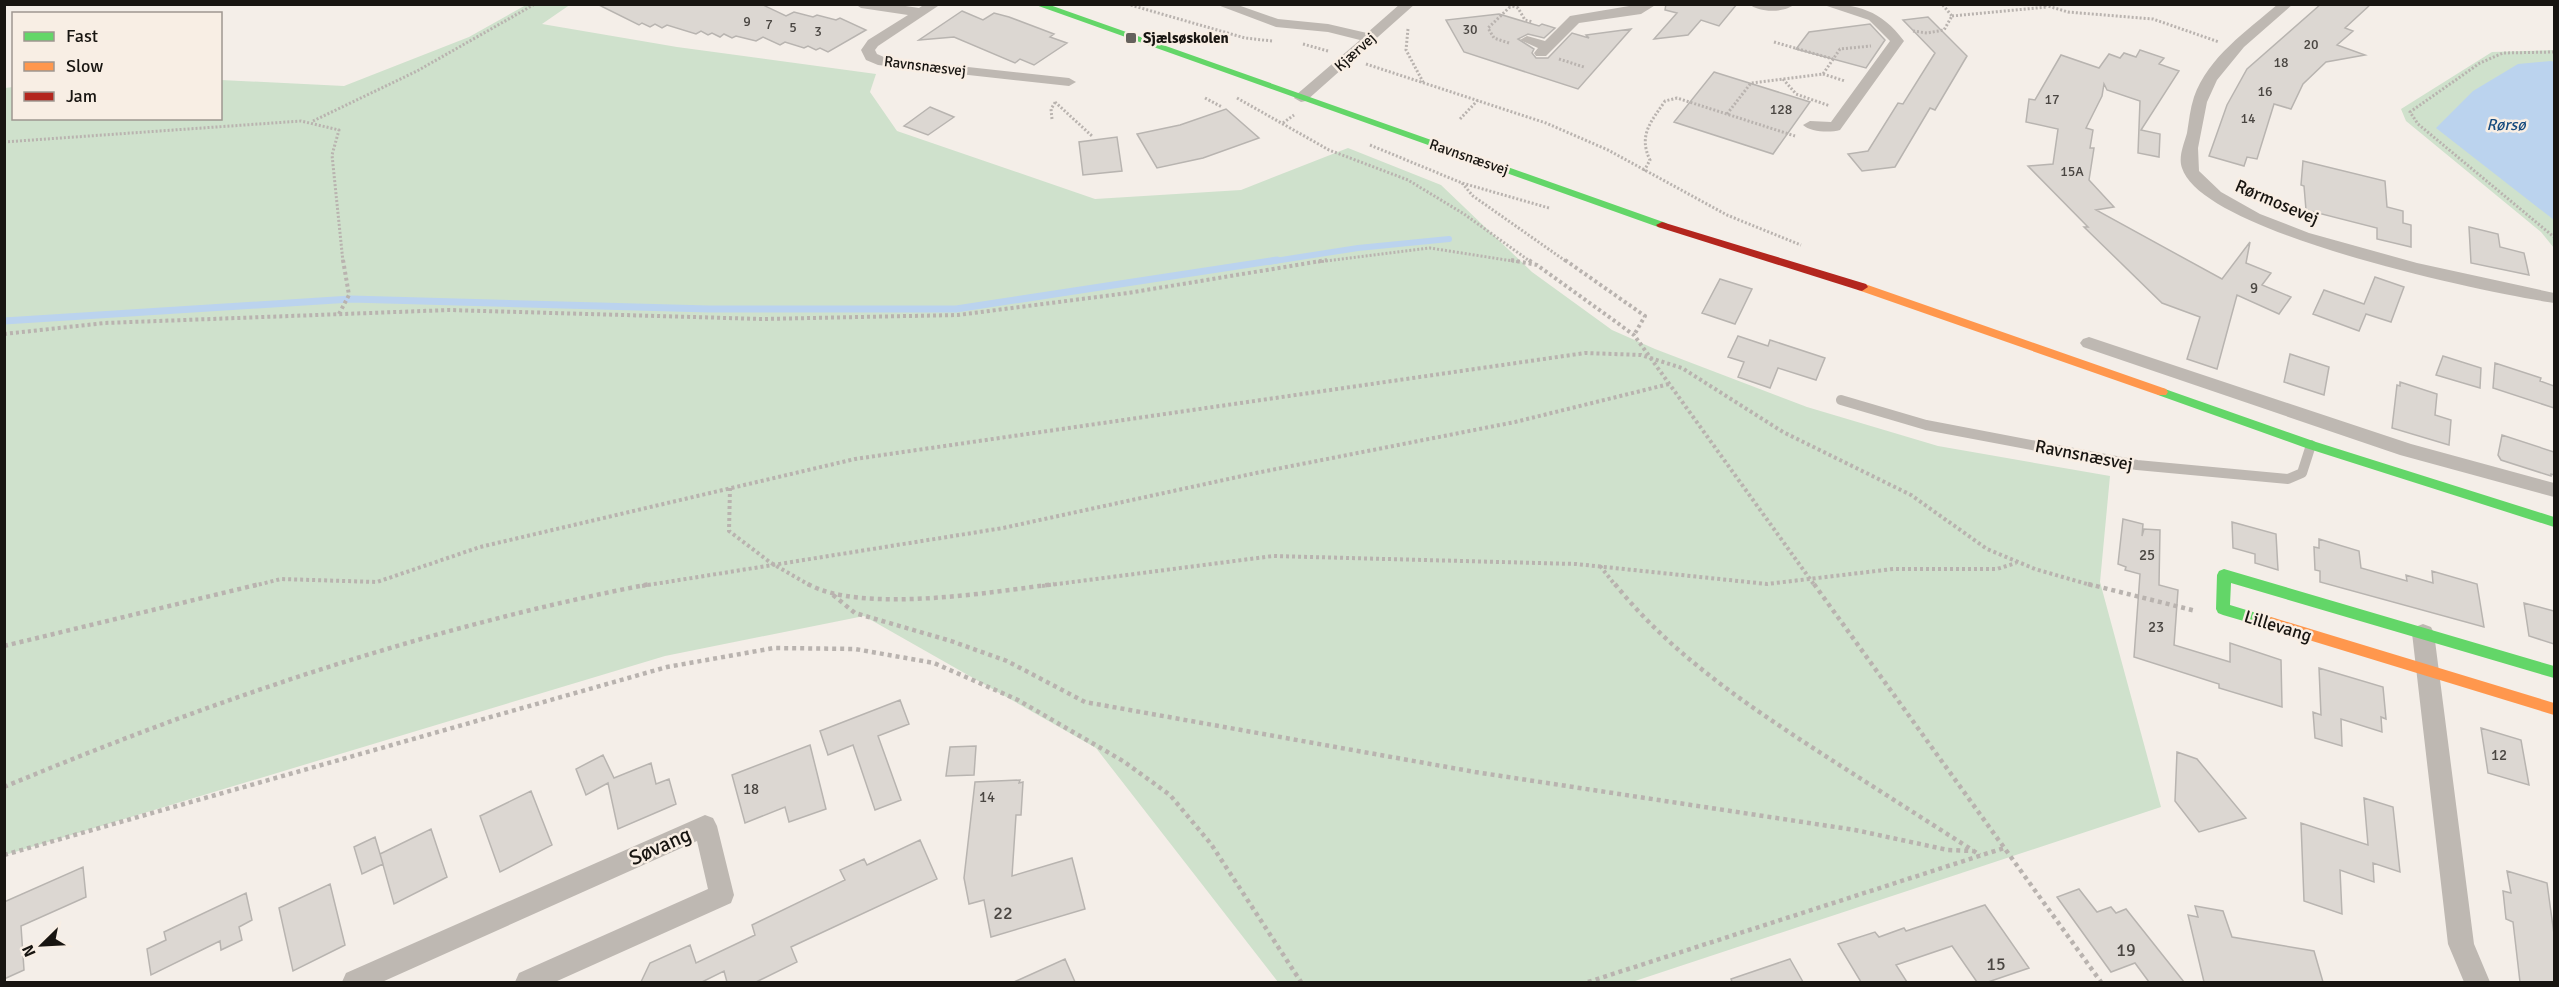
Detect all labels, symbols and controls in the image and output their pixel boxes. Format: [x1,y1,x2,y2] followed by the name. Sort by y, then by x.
[12,12,222,120] legend
[743,13,751,30] house number: 9
[765,16,773,33] house number: 7
[789,19,797,36] house number: 5
[1462,21,1478,38] house number: 30
[814,23,822,40] house number: 3
[66,25,98,47] text: Fast
[1143,29,1229,47] place label: Sjælsøskolen
[1331,29,1379,75] street label: Kjærvej
[1124,31,1138,45] marker: Sjælsøskolen
[2303,36,2319,53] house number: 20
[883,52,967,80] street label: Ravnsnæsvej
[2273,54,2289,71] house number: 18
[66,55,103,77] text: Slow
[2257,83,2273,100] house number: 16
[66,85,97,107] text: Jam
[2044,91,2060,108] house number: 17
[1770,101,1792,118] house number: 128
[2240,110,2256,127] house number: 14
[2486,115,2527,135] water label: Rørsø
[1427,135,1511,179] street label: Ravnsnæsvej
[2060,163,2084,180] house number: 15A
[2232,174,2322,230] street label: Rørmosevej
[2250,279,2258,297] house number: 9
[2033,435,2135,475] street label: Ravnsnæsvej
[2139,546,2155,564] house number: 25
[2242,605,2314,647] street label: Lillevang
[2148,618,2164,636] house number: 23
[2491,746,2507,764] house number: 12
[743,780,759,798] house number: 18
[979,788,995,806] house number: 14
[625,821,695,871] street label: Søvang
[993,902,1013,924] house number: 22
[12,915,72,975] north arrow
[2116,939,2136,961] house number: 19
[18,942,41,960] text: N
[1986,953,2006,975] house number: 15

